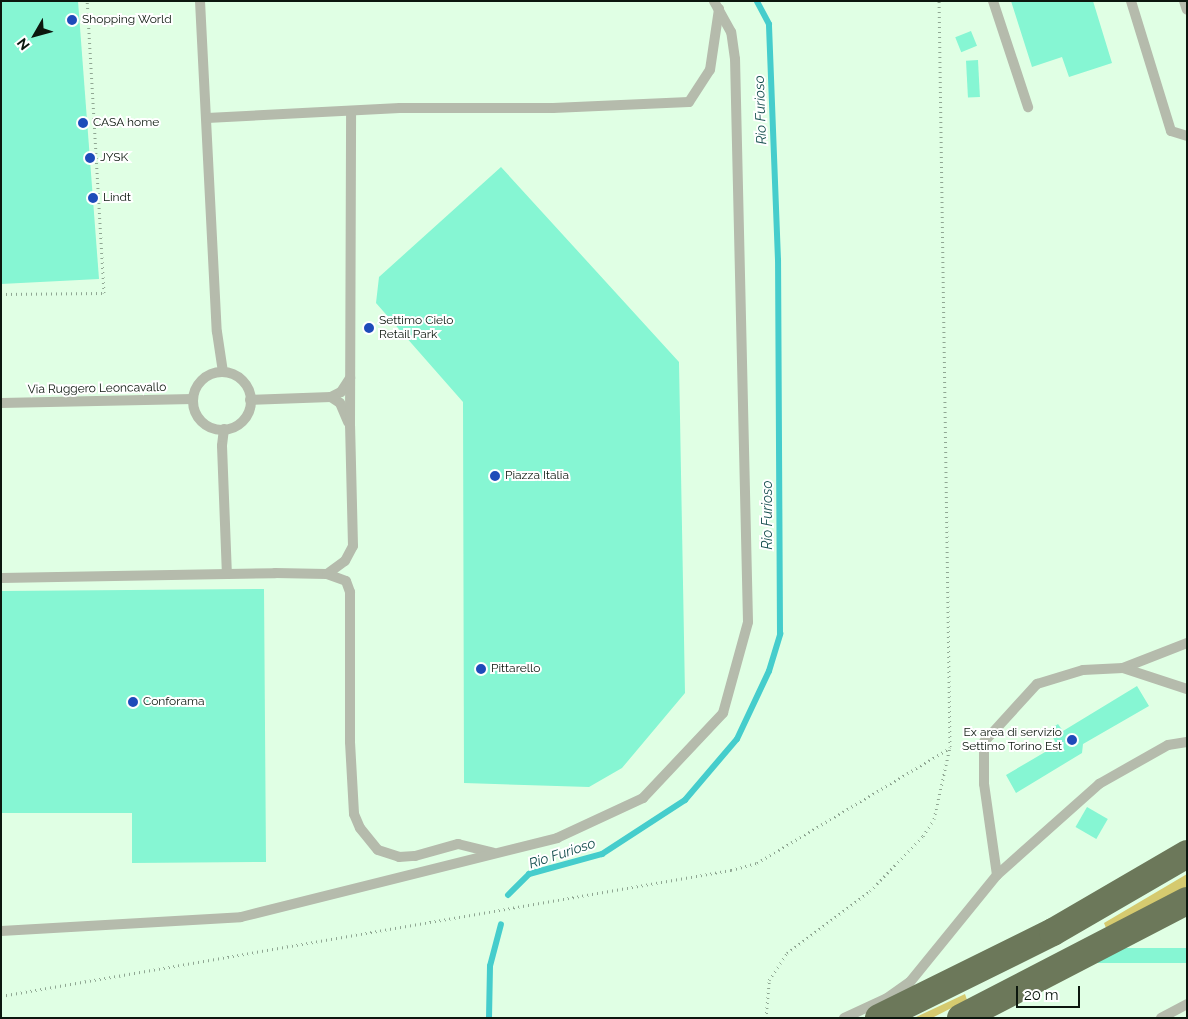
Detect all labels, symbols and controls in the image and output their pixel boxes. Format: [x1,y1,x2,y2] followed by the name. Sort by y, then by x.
[10,10,60,60] north arrow
[82,13,172,27] place label: Shopping World
[66,14,78,26] marker: Shopping World
[14,35,33,53] text: N
[750,75,770,145] water label: Rio Furioso
[93,116,160,130] place label: CASA home
[77,117,89,129] marker: CASA home
[100,151,128,165] place label: JYSK
[84,152,96,164] marker: JYSK
[103,191,131,205] place label: Lindt
[87,192,99,204] marker: Lindt
[379,314,453,342] place label: Settimo Cielo Retail Park
[363,322,375,334] marker: Settimo Cielo Retail Park
[28,381,166,397] street label: Via Ruggero Leoncavallo
[505,469,569,483] place label: Piazza Italia
[489,470,501,482] marker: Piazza Italia
[759,480,775,550] water label: Rio Furioso
[491,662,540,676] place label: Pittarello
[475,663,487,675] marker: Pittarello
[143,695,205,709] place label: Conforama
[127,696,139,708] marker: Conforama
[962,726,1062,754] place label: Ex area di servizio Settimo Torino Est
[1066,734,1078,746] marker: Ex area di servizio Settimo Torino Est
[527,834,597,872] water label: Rio Furioso
[1018,976,1082,1008] scale bar
[1024,986,1059,1004] text: 20 m

